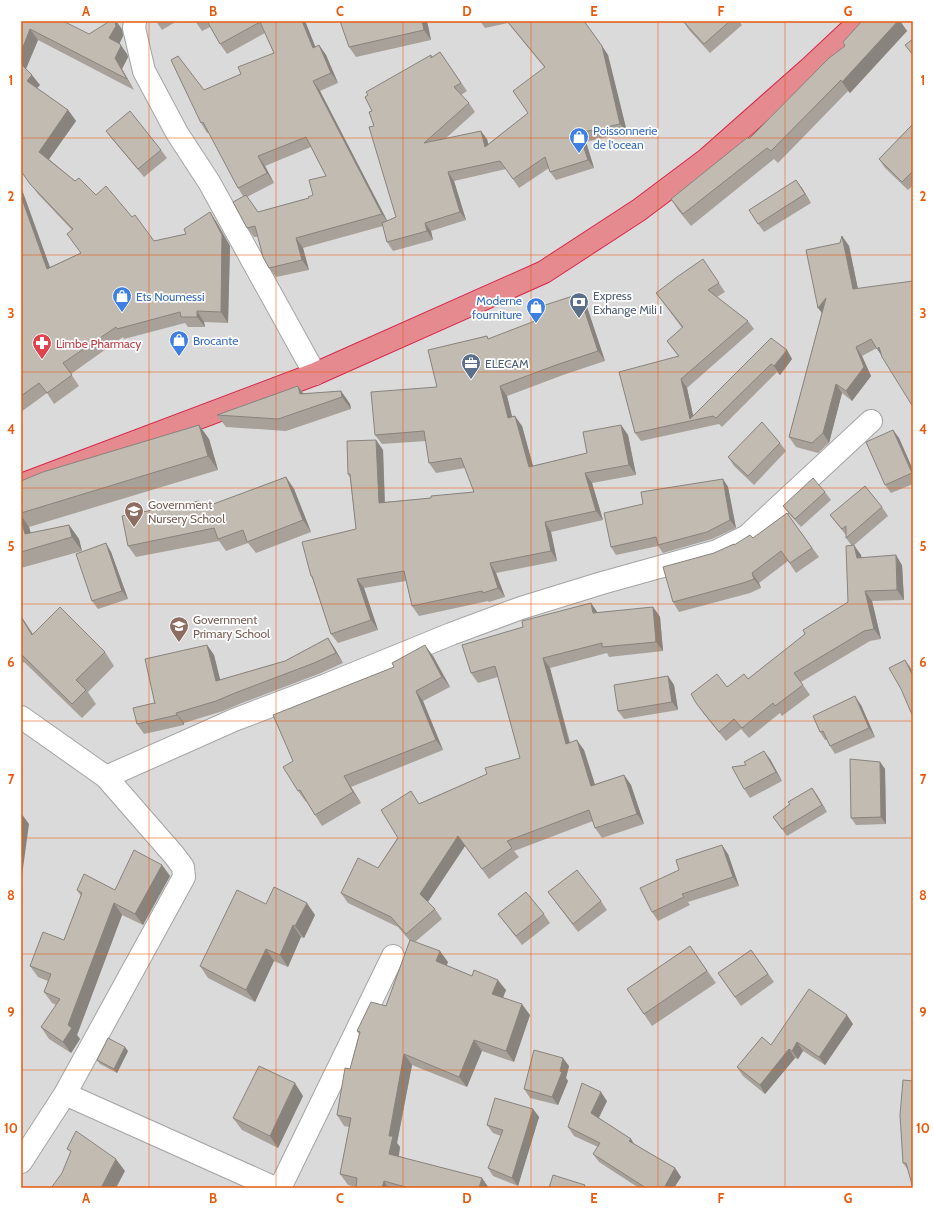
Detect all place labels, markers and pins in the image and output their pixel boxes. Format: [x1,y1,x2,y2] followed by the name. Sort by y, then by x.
[593,123,657,152] place label: Poissonnerie de l'ocean
[568,126,590,154] shop icon: Poissonnerie de l'ocean
[111,285,133,313] shop icon: Ets Noumessi
[593,288,662,317] place label: Express Exhange Mili I
[136,289,205,304] place label: Ets Noumessi
[568,291,590,319] bank icon: Express Exhange Mili I
[472,293,522,322] place label: Moderne fourniture
[525,296,547,324] shop icon: Moderne fourniture
[168,329,190,357] shop icon: Brocante
[31,332,53,360] pharmacy icon: Limbe Pharmacy
[193,333,238,348] place label: Brocante
[56,336,141,351] place label: Limbe Pharmacy
[460,352,482,380] office icon: ELECAM
[485,356,529,371] place label: ELECAM
[148,497,225,526] place label: Government Nursery School
[123,500,145,528] school or university icon: Government Nursery School
[193,612,270,641] place label: Government Primary School
[168,615,190,643] school or university icon: Government Primary School

